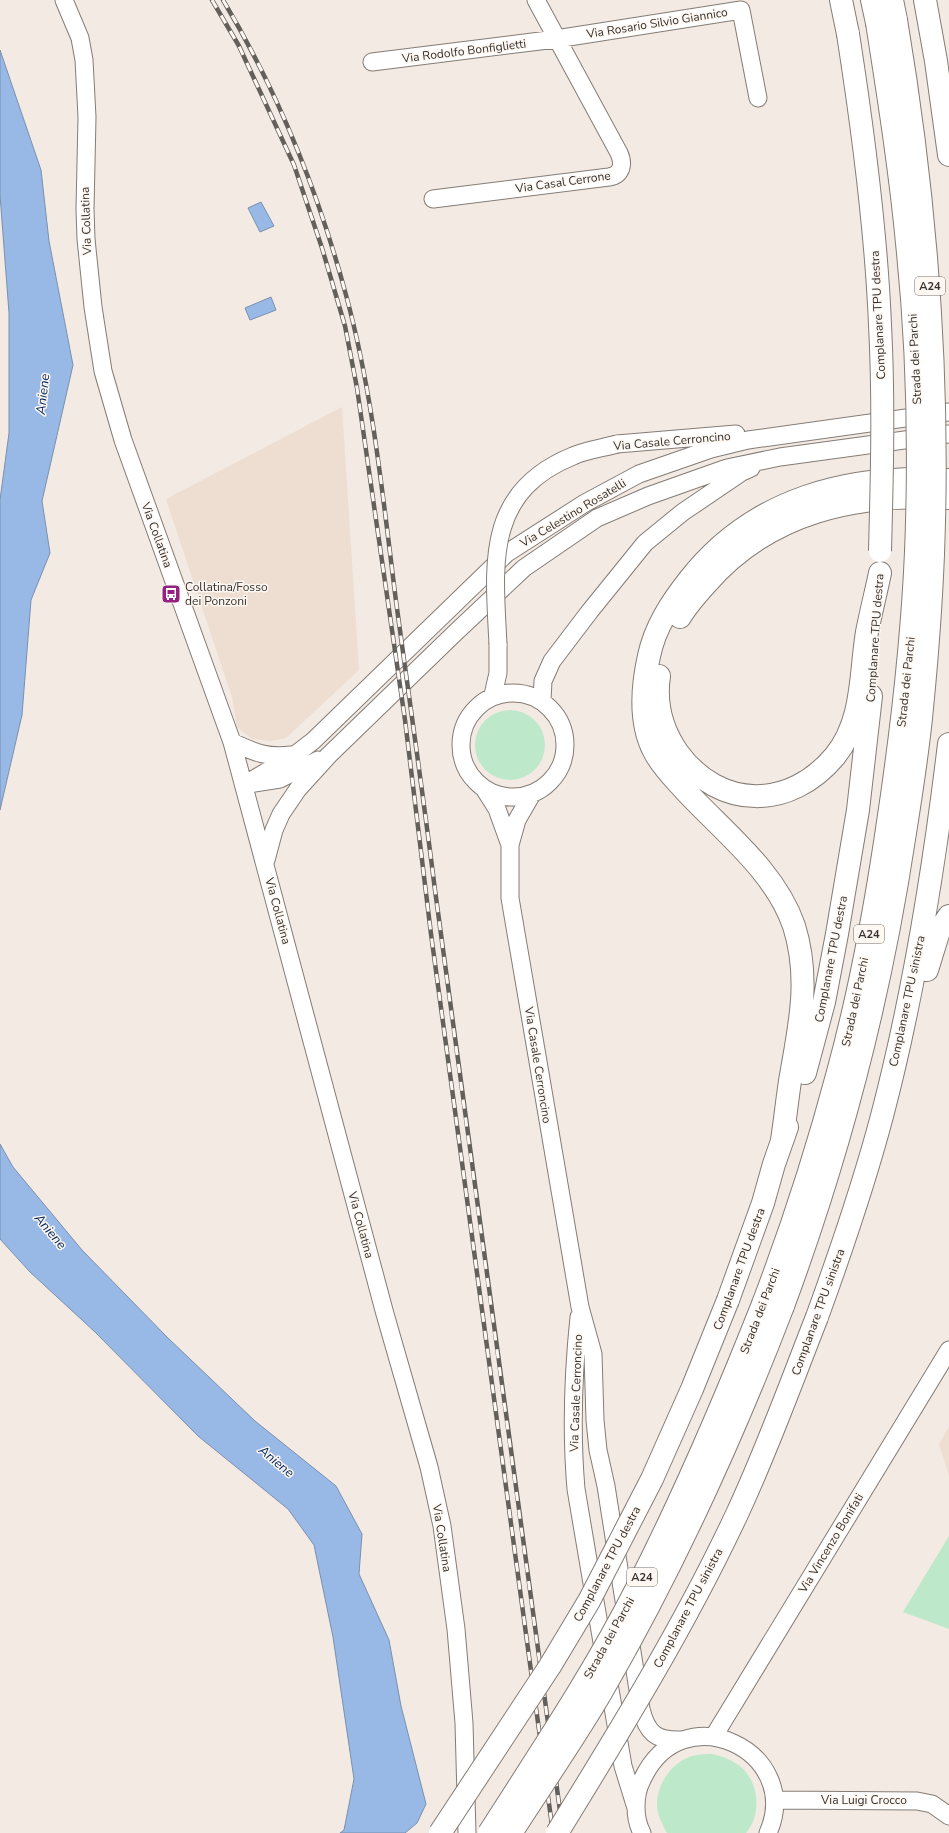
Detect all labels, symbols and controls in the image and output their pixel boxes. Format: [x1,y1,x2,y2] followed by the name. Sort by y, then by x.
[584,4,729,42] street label: Via Rosario Silvio Giannico
[400,35,527,67] street label: Via Rodolfo Bonfiglietti
[513,167,612,197] street label: Via Casal Cerrone
[77,187,95,256] street label: Via Collatina
[867,250,889,380] street label: Complanare TPU destra
[915,277,945,295] road number: A24
[905,313,925,405] street label: Strada dei Parchi
[32,373,54,416] water label: Aniene
[612,428,732,454] street label: Via Casale Cerroncino
[516,475,629,551] street label: Via Celestino Rosatelli
[137,499,176,570] street label: Via Collatina
[863,573,887,703] street label: Complanare TPU destra
[185,579,268,609] place label: Collatina/Fosso dei Ponzoni
[160,583,182,605] bus stop icon: Collatina/Fosso dei Ponzoni
[893,636,919,728] street label: Strada dei Parchi
[261,875,295,946] street label: Via Collatina
[811,894,851,1024] street label: Complanare TPU destra
[854,925,884,943] road number: A24
[885,934,929,1068] street label: Complanare TPU sinistra
[838,956,872,1048] street label: Strada dei Parchi
[521,1005,555,1125] street label: Via Casale Cerroncino
[344,1189,378,1260] street label: Via Collatina
[709,1206,769,1332] street label: Complanare TPU destra
[29,1209,70,1253] water label: Aniene
[788,1246,848,1378] street label: Complanare TPU sinistra
[736,1266,784,1356] street label: Strada dei Parchi
[566,1334,586,1453] street label: Via Casale Cerroncino
[254,1441,298,1482] water label: Aniene
[794,1490,867,1597] street label: Via Vincenzo Bonifati
[429,1502,455,1573] street label: Via Collatina
[570,1503,644,1625] street label: Complanare TPU destra
[650,1545,726,1671] street label: Complanare TPU sinistra
[627,1568,657,1586] road number: A24
[580,1594,638,1682] street label: Strada dei Parchi
[820,1792,907,1808] street label: Via Luigi Crocco

